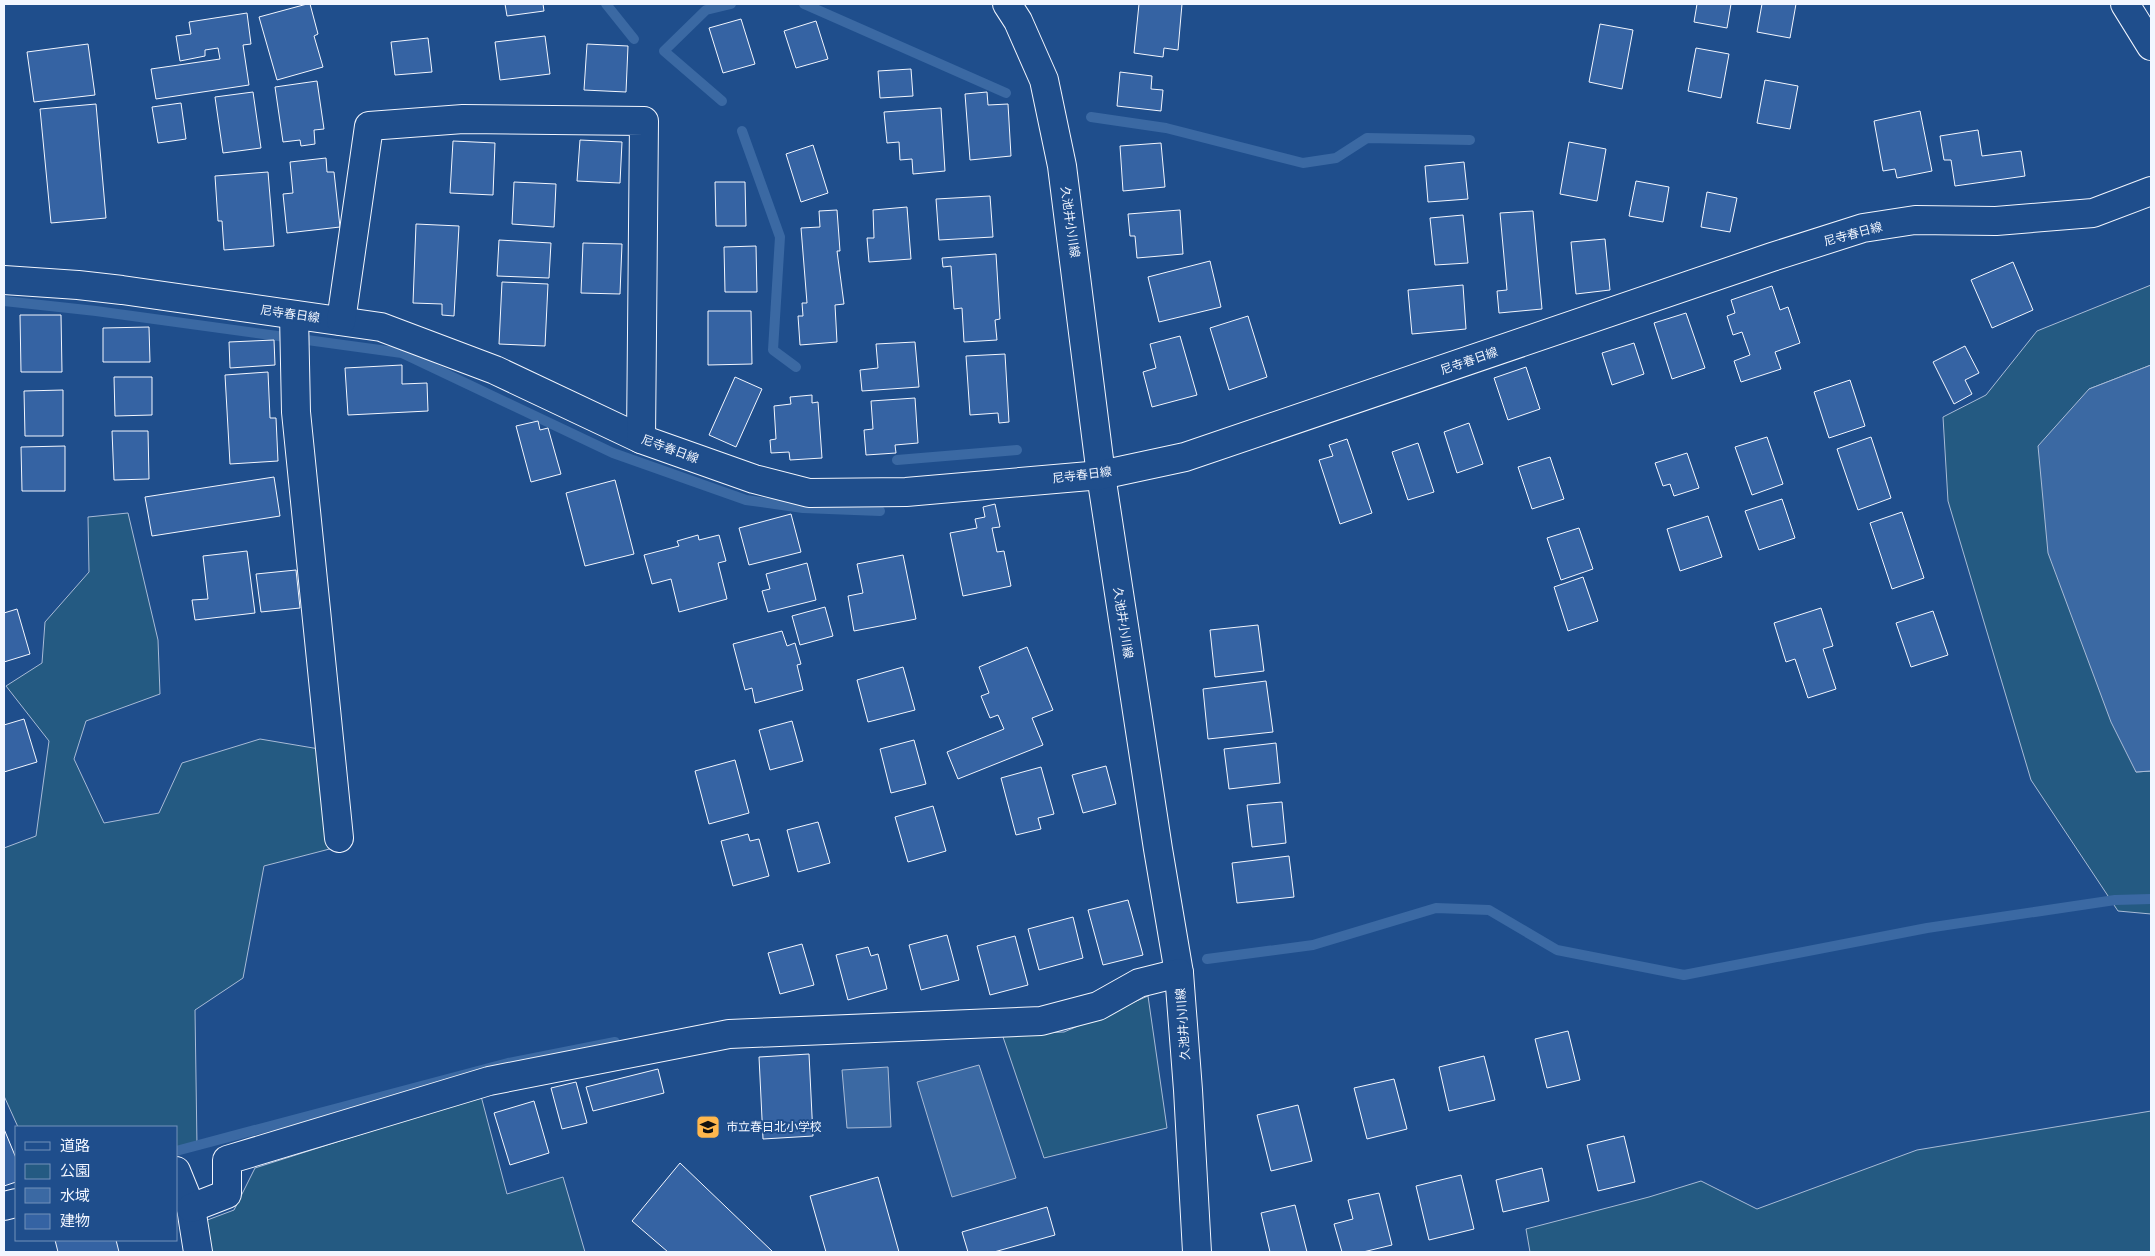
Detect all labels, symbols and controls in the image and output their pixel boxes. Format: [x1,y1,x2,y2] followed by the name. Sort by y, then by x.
[1056,185,1085,259] street label: 久池井小川線
[1821,217,1884,250] street label: 尼寺春日線
[259,300,321,327] street label: 尼寺春日線
[1437,342,1500,379] street label: 尼寺春日線
[639,429,702,468] street label: 尼寺春日線
[1051,461,1113,488] street label: 尼寺春日線
[1108,586,1139,660] street label: 久池井小川線
[1171,987,1194,1061] street label: 久池井小川線
[695,1114,721,1140] school or university icon: 市立春日北小学校
[726,1117,822,1136] place label: 市立春日北小学校
[15,1126,178,1241] legend
[60,1134,90,1157] text: 道路
[60,1159,90,1182] text: 公園
[60,1184,90,1207] text: 水域
[60,1209,90,1232] text: 建物

